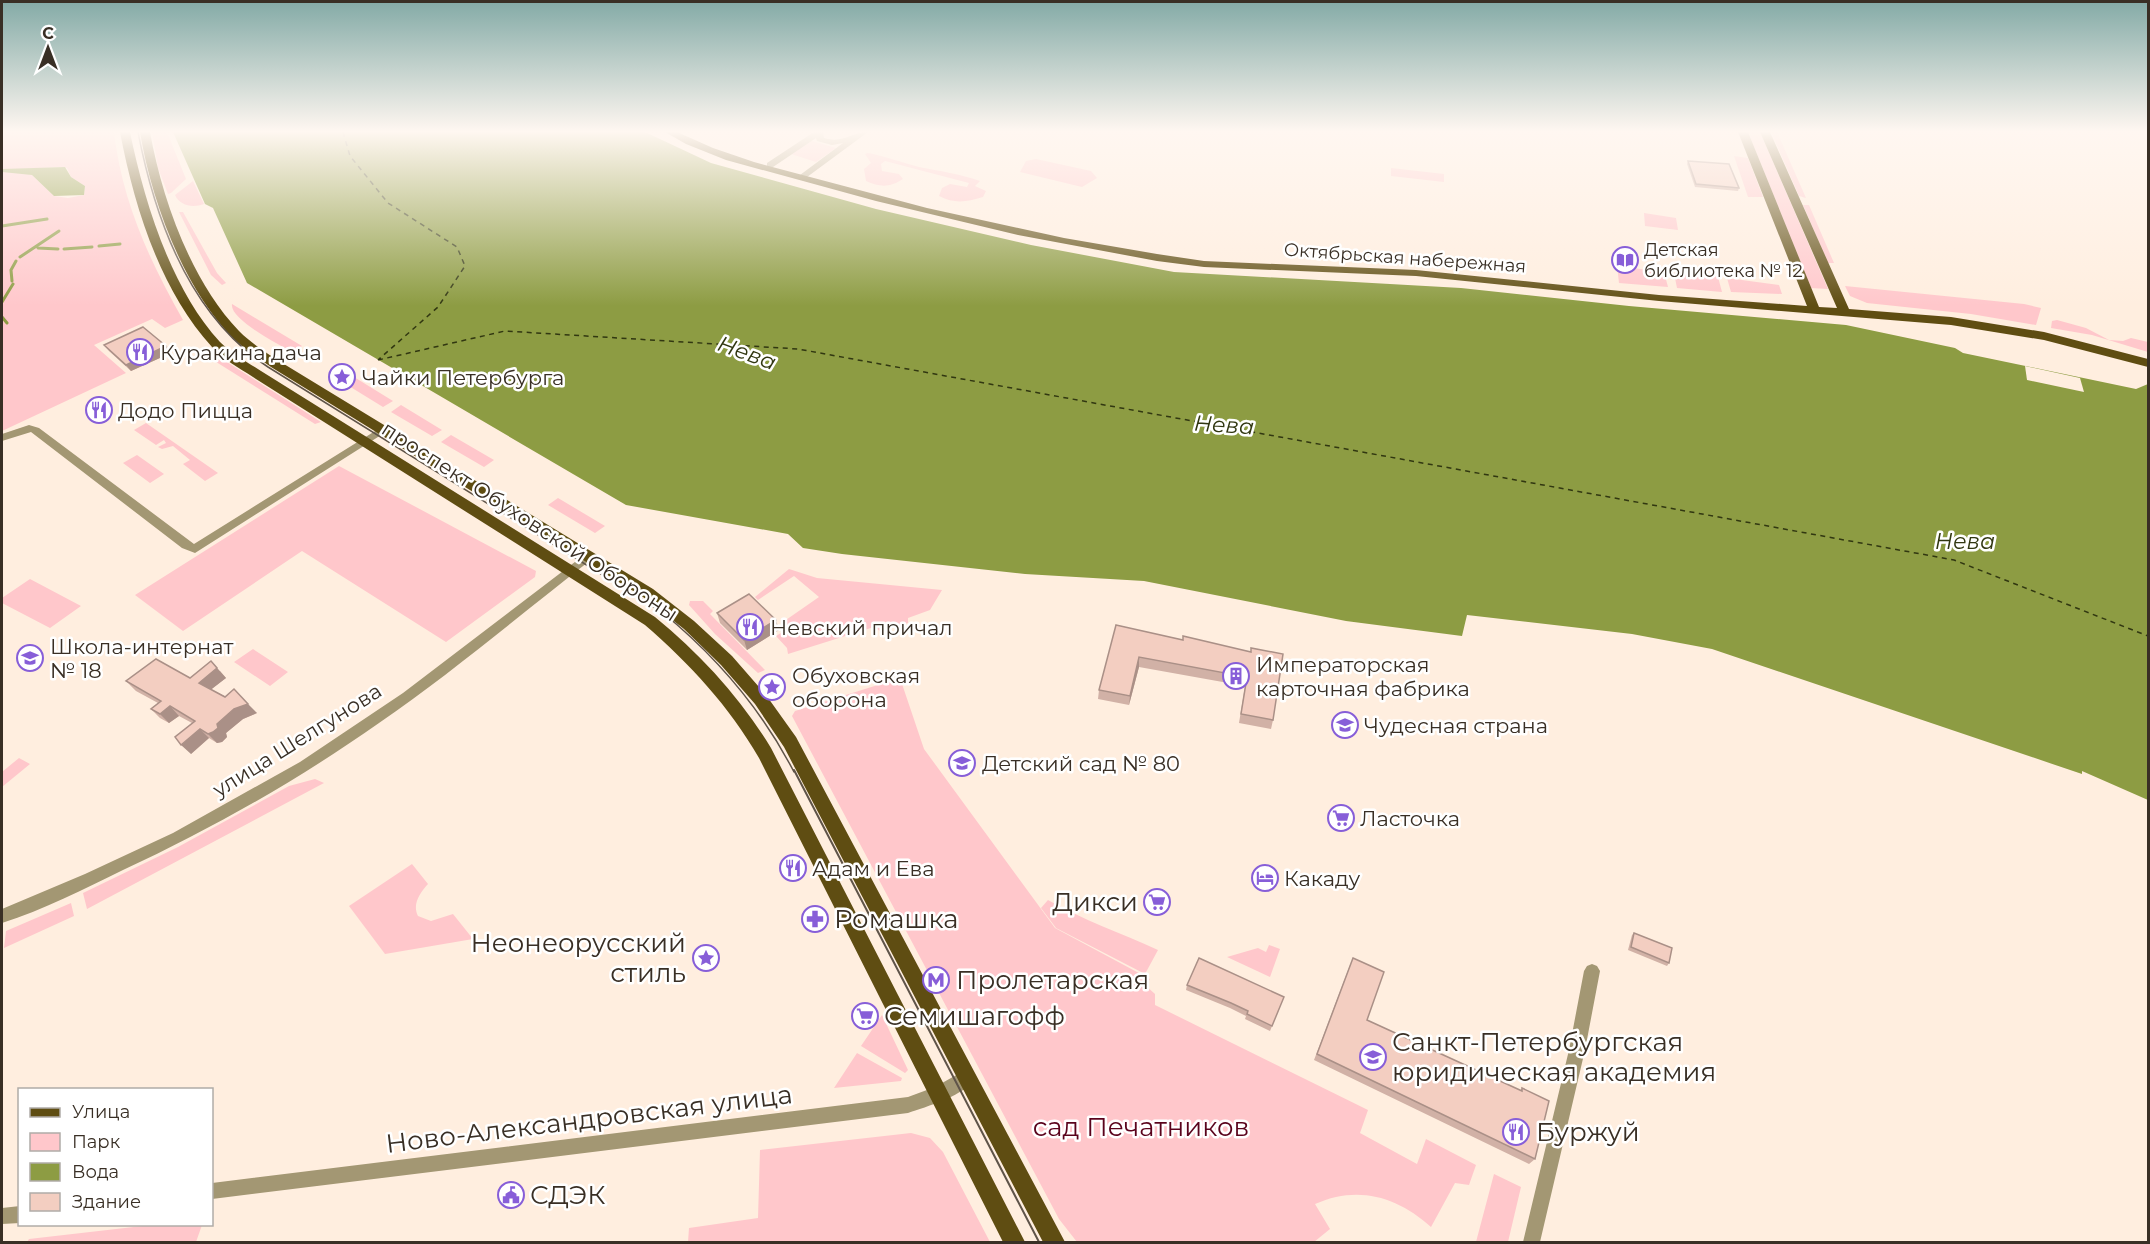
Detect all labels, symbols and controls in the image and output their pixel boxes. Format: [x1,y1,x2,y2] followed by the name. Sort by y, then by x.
[18,18,78,78] north arrow
[42,24,54,43] text: С
[1283,239,1527,277] street label: Октябрьская набережная
[1644,239,1803,282] place label: Детская библиотека № 12
[1610,245,1640,275] library icon: Детская библиотека № 12
[714,330,780,376] water label: Нева
[125,337,155,367] restaurant icon: Куракина дача
[160,340,322,365] place label: Куракина дача
[327,362,357,392] place icon: Чайки Петербурга
[362,365,564,390] place label: Чайки Петербурга
[84,395,114,425] restaurant icon: Додо Пицца
[118,398,253,423] place label: Додо Пицца
[1193,409,1255,441] water label: Нева
[377,416,683,626] street label: проспект Обуховской Обороны
[1935,528,1995,555] water label: Нева
[735,612,765,642] restaurant icon: Невский причал
[770,615,953,640] place label: Невский причал
[50,634,234,683] place label: Школа-интернат № 18
[15,643,45,673] school or university icon: Школа-интернат № 18
[1256,652,1470,701] place label: Императорская карточная фабрика
[1221,661,1251,691] building icon: Императорская карточная фабрика
[792,663,920,712] place label: Обуховская оборона
[757,672,787,702] place icon: Обуховская оборона
[207,678,386,803] street label: улица Шелгунова
[1330,710,1360,740] school or university icon: Чудесная страна
[1364,713,1548,738] place label: Чудесная страна
[947,748,977,778] school or university icon: Детский сад № 80
[982,751,1180,776] place label: Детский сад № 80
[1326,803,1356,833] supermarket icon: Ласточка
[1360,806,1460,831] place label: Ласточка
[778,853,808,883] restaurant icon: Адам и Ева
[812,856,934,881] place label: Адам и Ева
[1250,863,1280,893] hotel icon: Какаду
[1284,866,1361,891] place label: Какаду
[1052,886,1138,918] place label: Дикси
[1142,887,1172,917] supermarket icon: Дикси
[834,903,958,935] place label: Ромашка
[800,904,830,934] pharmacy icon: Ромашка
[470,927,686,989] place label: Неонеорусский стиль
[691,943,721,973] place icon: Неонеорусский стиль
[956,964,1149,996] place label: Пролетарская
[921,965,951,995] metro station icon: Пролетарская
[884,1000,1065,1032] place label: Семишагофф
[850,1001,880,1031] supermarket icon: Семишагофф
[1392,1026,1716,1088] place label: Санкт-Петербургская юридическая академия
[1358,1042,1388,1072] school or university icon: Санкт-Петербургская юридическая академия
[384,1078,794,1160] street label: Ново-Александровская улица
[18,1088,213,1226] legend
[72,1101,130,1123] text: Улица
[1033,1111,1249,1143] park label: сад Печатников
[1536,1116,1640,1148] place label: Буржуй
[1501,1117,1531,1147] restaurant icon: Буржуй
[72,1131,121,1153] text: Парк
[72,1161,119,1183] text: Вода
[530,1179,605,1211] place label: СДЭК
[496,1180,526,1210] public building icon: СДЭК
[72,1191,141,1213] text: Здание

